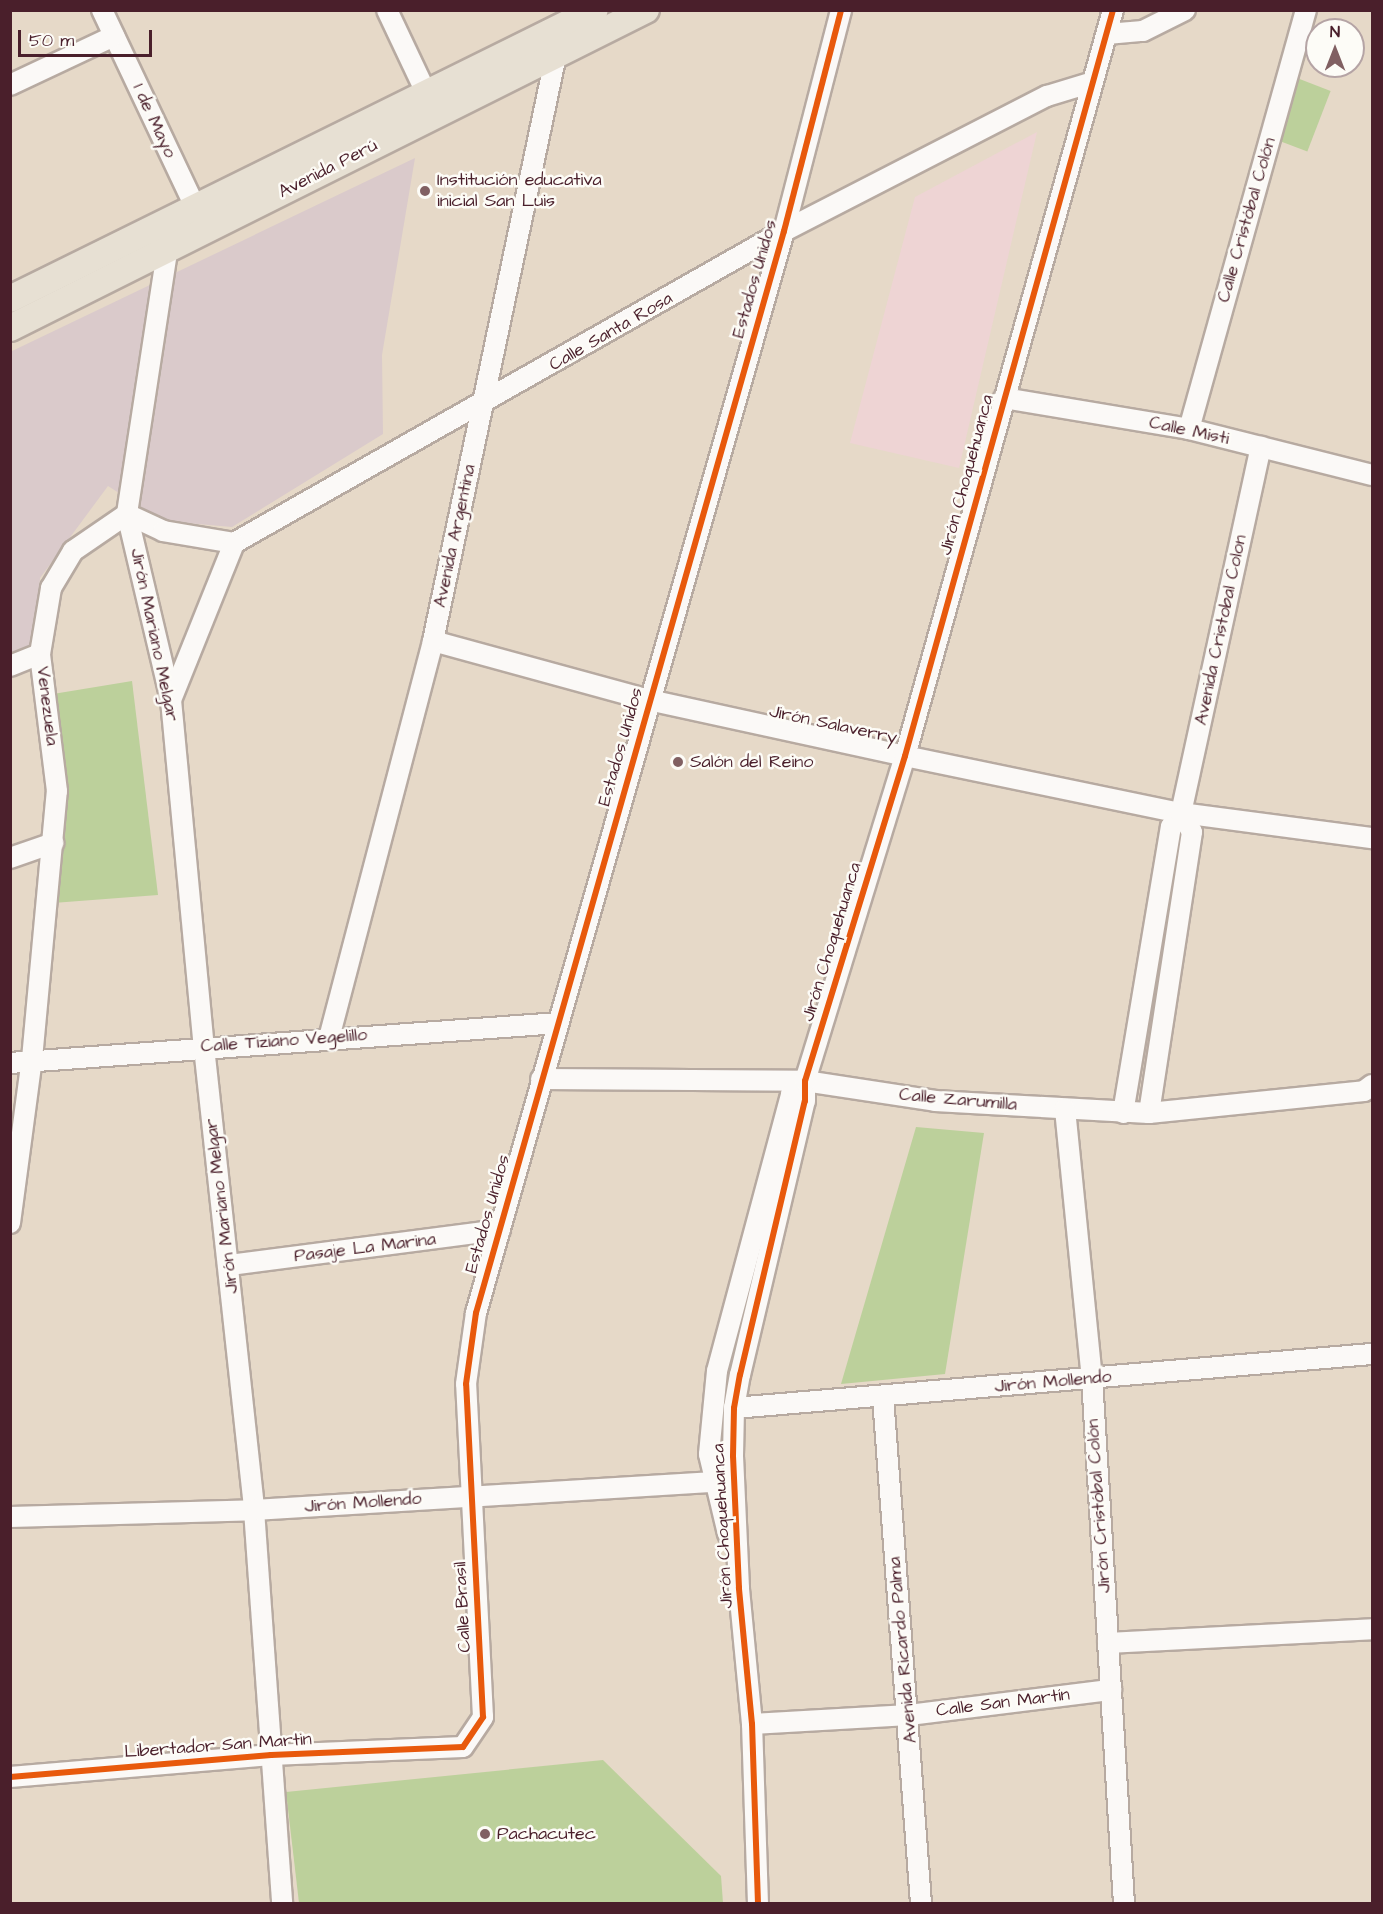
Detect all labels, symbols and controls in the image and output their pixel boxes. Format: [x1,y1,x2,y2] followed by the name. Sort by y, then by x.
[21,18,154,56] scale bar
[1305,18,1365,78] north arrow
[1330,21,1340,43] text: N
[29,28,74,53] text: 50 m
[127,80,181,162] street label: 1 de Mayo
[275,135,381,203] street label: Avenida Perú
[1213,135,1281,305] street label: Calle Cristóbal Colón
[437,170,602,213] place label: Institución educativa inicial San Luis
[418,184,432,198] marker: Institución educativa inicial San Luis
[728,217,782,341] street label: Estados Unidos
[545,288,677,376] street label: Calle Santa Rosa
[935,392,999,558] street label: Jirón Choquehuanca
[1147,412,1231,450] street label: Calle Misti
[429,463,481,609] street label: Avenida Argentina
[1190,533,1252,727] street label: Avenida Cristobal Colon
[125,546,183,724] street label: Jirón Mariano Melgar
[31,665,63,747] street label: Venezuela
[594,685,648,809] street label: Estados Unidos
[767,701,899,749] street label: Jirón Salaverry
[690,751,813,773] place label: Salón del Reino
[671,755,685,769] marker: Salón del Reino
[798,860,866,1024] street label: Jirón Choquehuanca
[200,1024,368,1058] street label: Calle Tiziano Vegelillo
[898,1084,1018,1116] street label: Calle Zarumilla
[201,1117,243,1295] street label: Jirón Mariano Melgar
[461,1152,515,1276] street label: Estados Unidos
[293,1229,437,1267] street label: Pasaje La Marina
[994,1366,1112,1398] street label: Jirón Mollendo
[1082,1418,1116,1594] street label: Jirón Cristóbal Colón
[708,1443,738,1609] street label: Jirón Choquehuanca
[304,1488,422,1518] street label: Jirón Mollendo
[884,1556,922,1744] street label: Avenida Ricardo Palma
[450,1561,476,1653] street label: Calle Brasil
[935,1684,1071,1722] street label: Calle San Martín
[124,1729,312,1763] street label: Libertador San Martin
[497,1823,596,1845] place label: Pachacutec
[478,1827,492,1841] marker: Pachacutec

